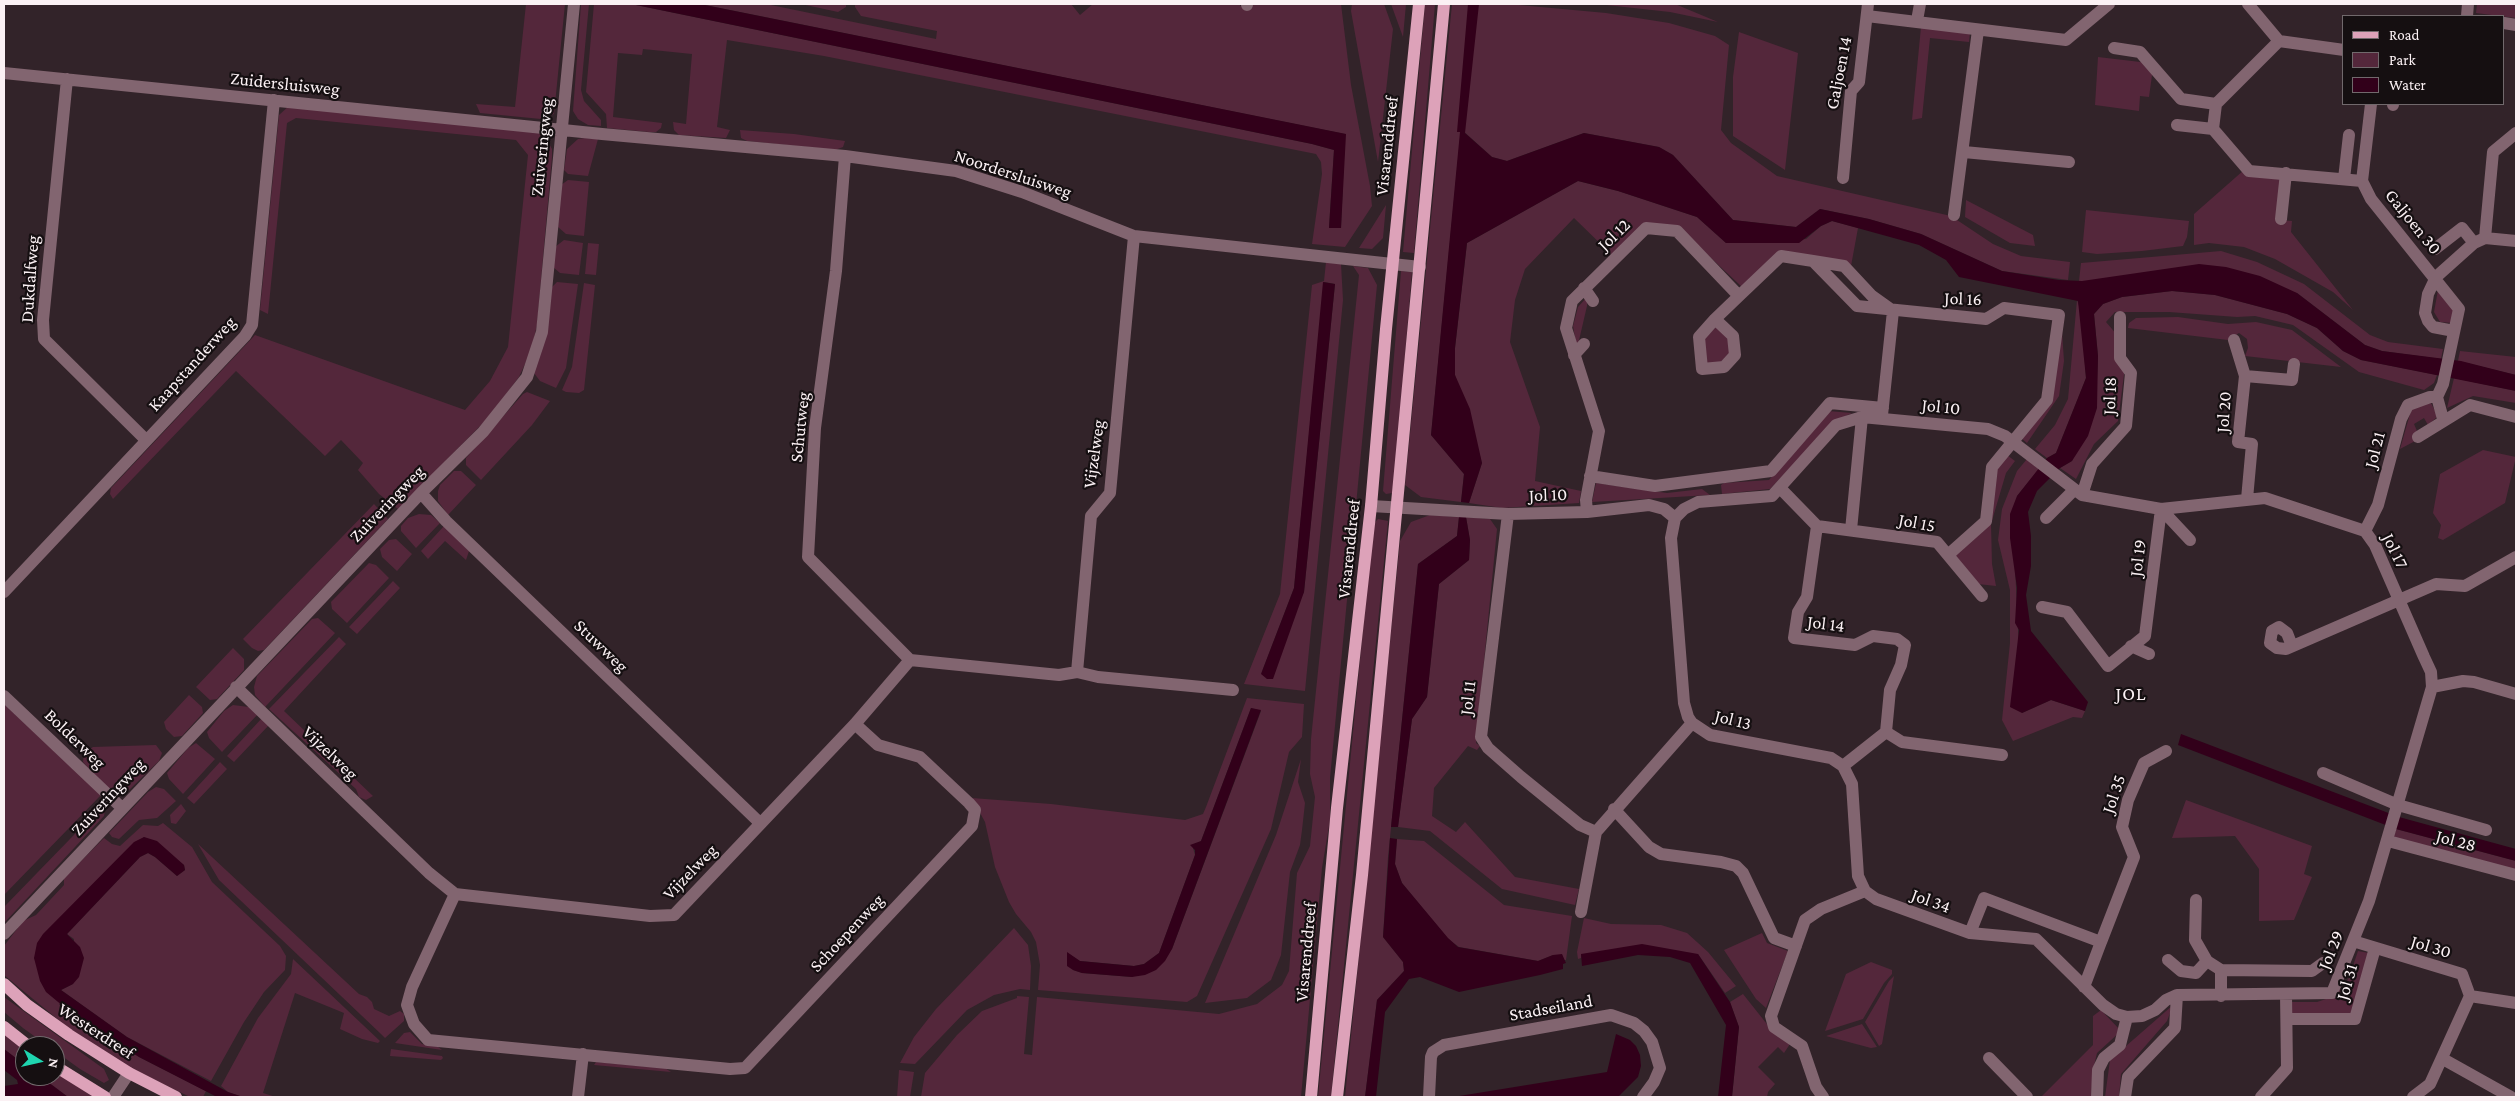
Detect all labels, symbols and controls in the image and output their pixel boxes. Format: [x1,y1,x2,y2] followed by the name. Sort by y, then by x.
[2342,15,2505,105] legend
[2389,27,2419,43] text: Road
[1821,35,1857,111] street label: Galjoen 14
[2389,52,2416,68] text: Park
[229,68,341,100] street label: Zuidersluisweg
[2389,77,2426,93] text: Water
[1371,95,1403,197] street label: Visarenddreef
[526,97,558,197] street label: Zuiveringweg
[952,145,1074,203] street label: Noordersluisweg
[2380,185,2446,259] street label: Galjoen 30
[1593,214,1635,256] street label: Jol 12
[16,235,44,323] street label: Dukdalfweg
[1944,288,1982,310] street label: Jol 16
[144,312,240,416] street label: Kaapstanderweg
[2099,377,2121,415] street label: Jol 18
[786,391,814,463] street label: Schutweg
[2212,391,2236,433] street label: Jol 20
[1921,394,1961,420] street label: Jol 10
[1078,418,1110,490] street label: Vijzelweg
[2360,429,2390,471] street label: Jol 21
[345,461,429,547] street label: Zuiveringweg
[1528,484,1568,506] street label: Jol 10
[1333,498,1365,600] street label: Visarenddreef
[1897,509,1937,537] street label: Jol 15
[2377,530,2413,572] street label: Jol 17
[2125,538,2151,578] street label: Jol 19
[1806,611,1846,637] street label: Jol 14
[569,615,633,677] street label: Stuwweg
[1455,680,1481,716] street label: Jol 11
[2115,683,2147,705] district label: JOL
[40,704,110,774] street label: Bolderweg
[1712,705,1754,735] street label: Jol 13
[298,721,362,785] street label: Vijzelweg
[66,754,150,840] street label: Zuiveringweg
[2097,772,2131,816] street label: Jol 35
[2434,825,2478,857] street label: Jol 28
[658,840,722,904] street label: Vijzelweg
[1908,884,1954,918] street label: Jol 34
[805,889,889,977] street label: Schoepenweg
[1291,901,1321,1003] street label: Visarenddreef
[2313,927,2349,973] street label: Jol 29
[2408,931,2454,963] street label: Jol 30
[2332,961,2362,1003] street label: Jol 31
[1508,990,1594,1026] street label: Stadseiland
[54,998,138,1064] street label: Westerdreef
[15,1036,65,1086] north arrow
[45,1057,62,1069] text: N

